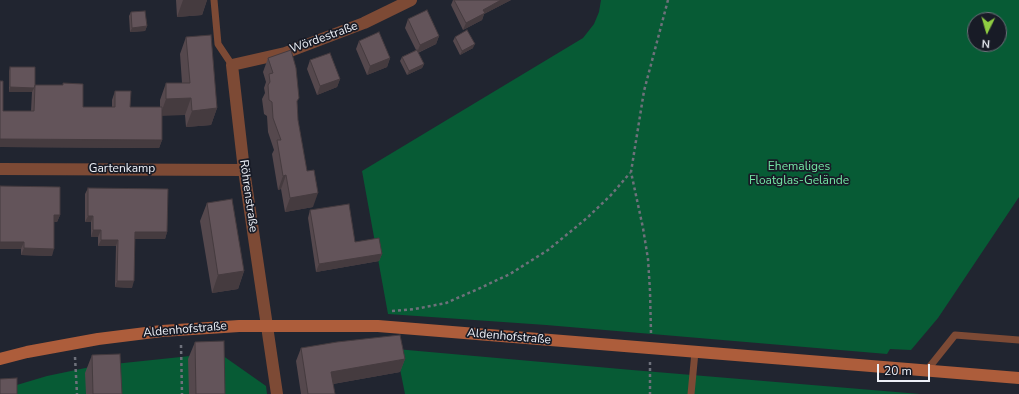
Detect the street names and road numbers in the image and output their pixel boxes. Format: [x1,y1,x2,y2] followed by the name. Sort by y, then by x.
[288,19,360,57] street label: Wördestraße
[236,159,260,233] street label: Röhrenstraße
[89,162,155,176] street label: Gartenkamp
[142,319,228,341] street label: Aldenhofstraße
[466,326,552,348] street label: Aldenhofstraße

